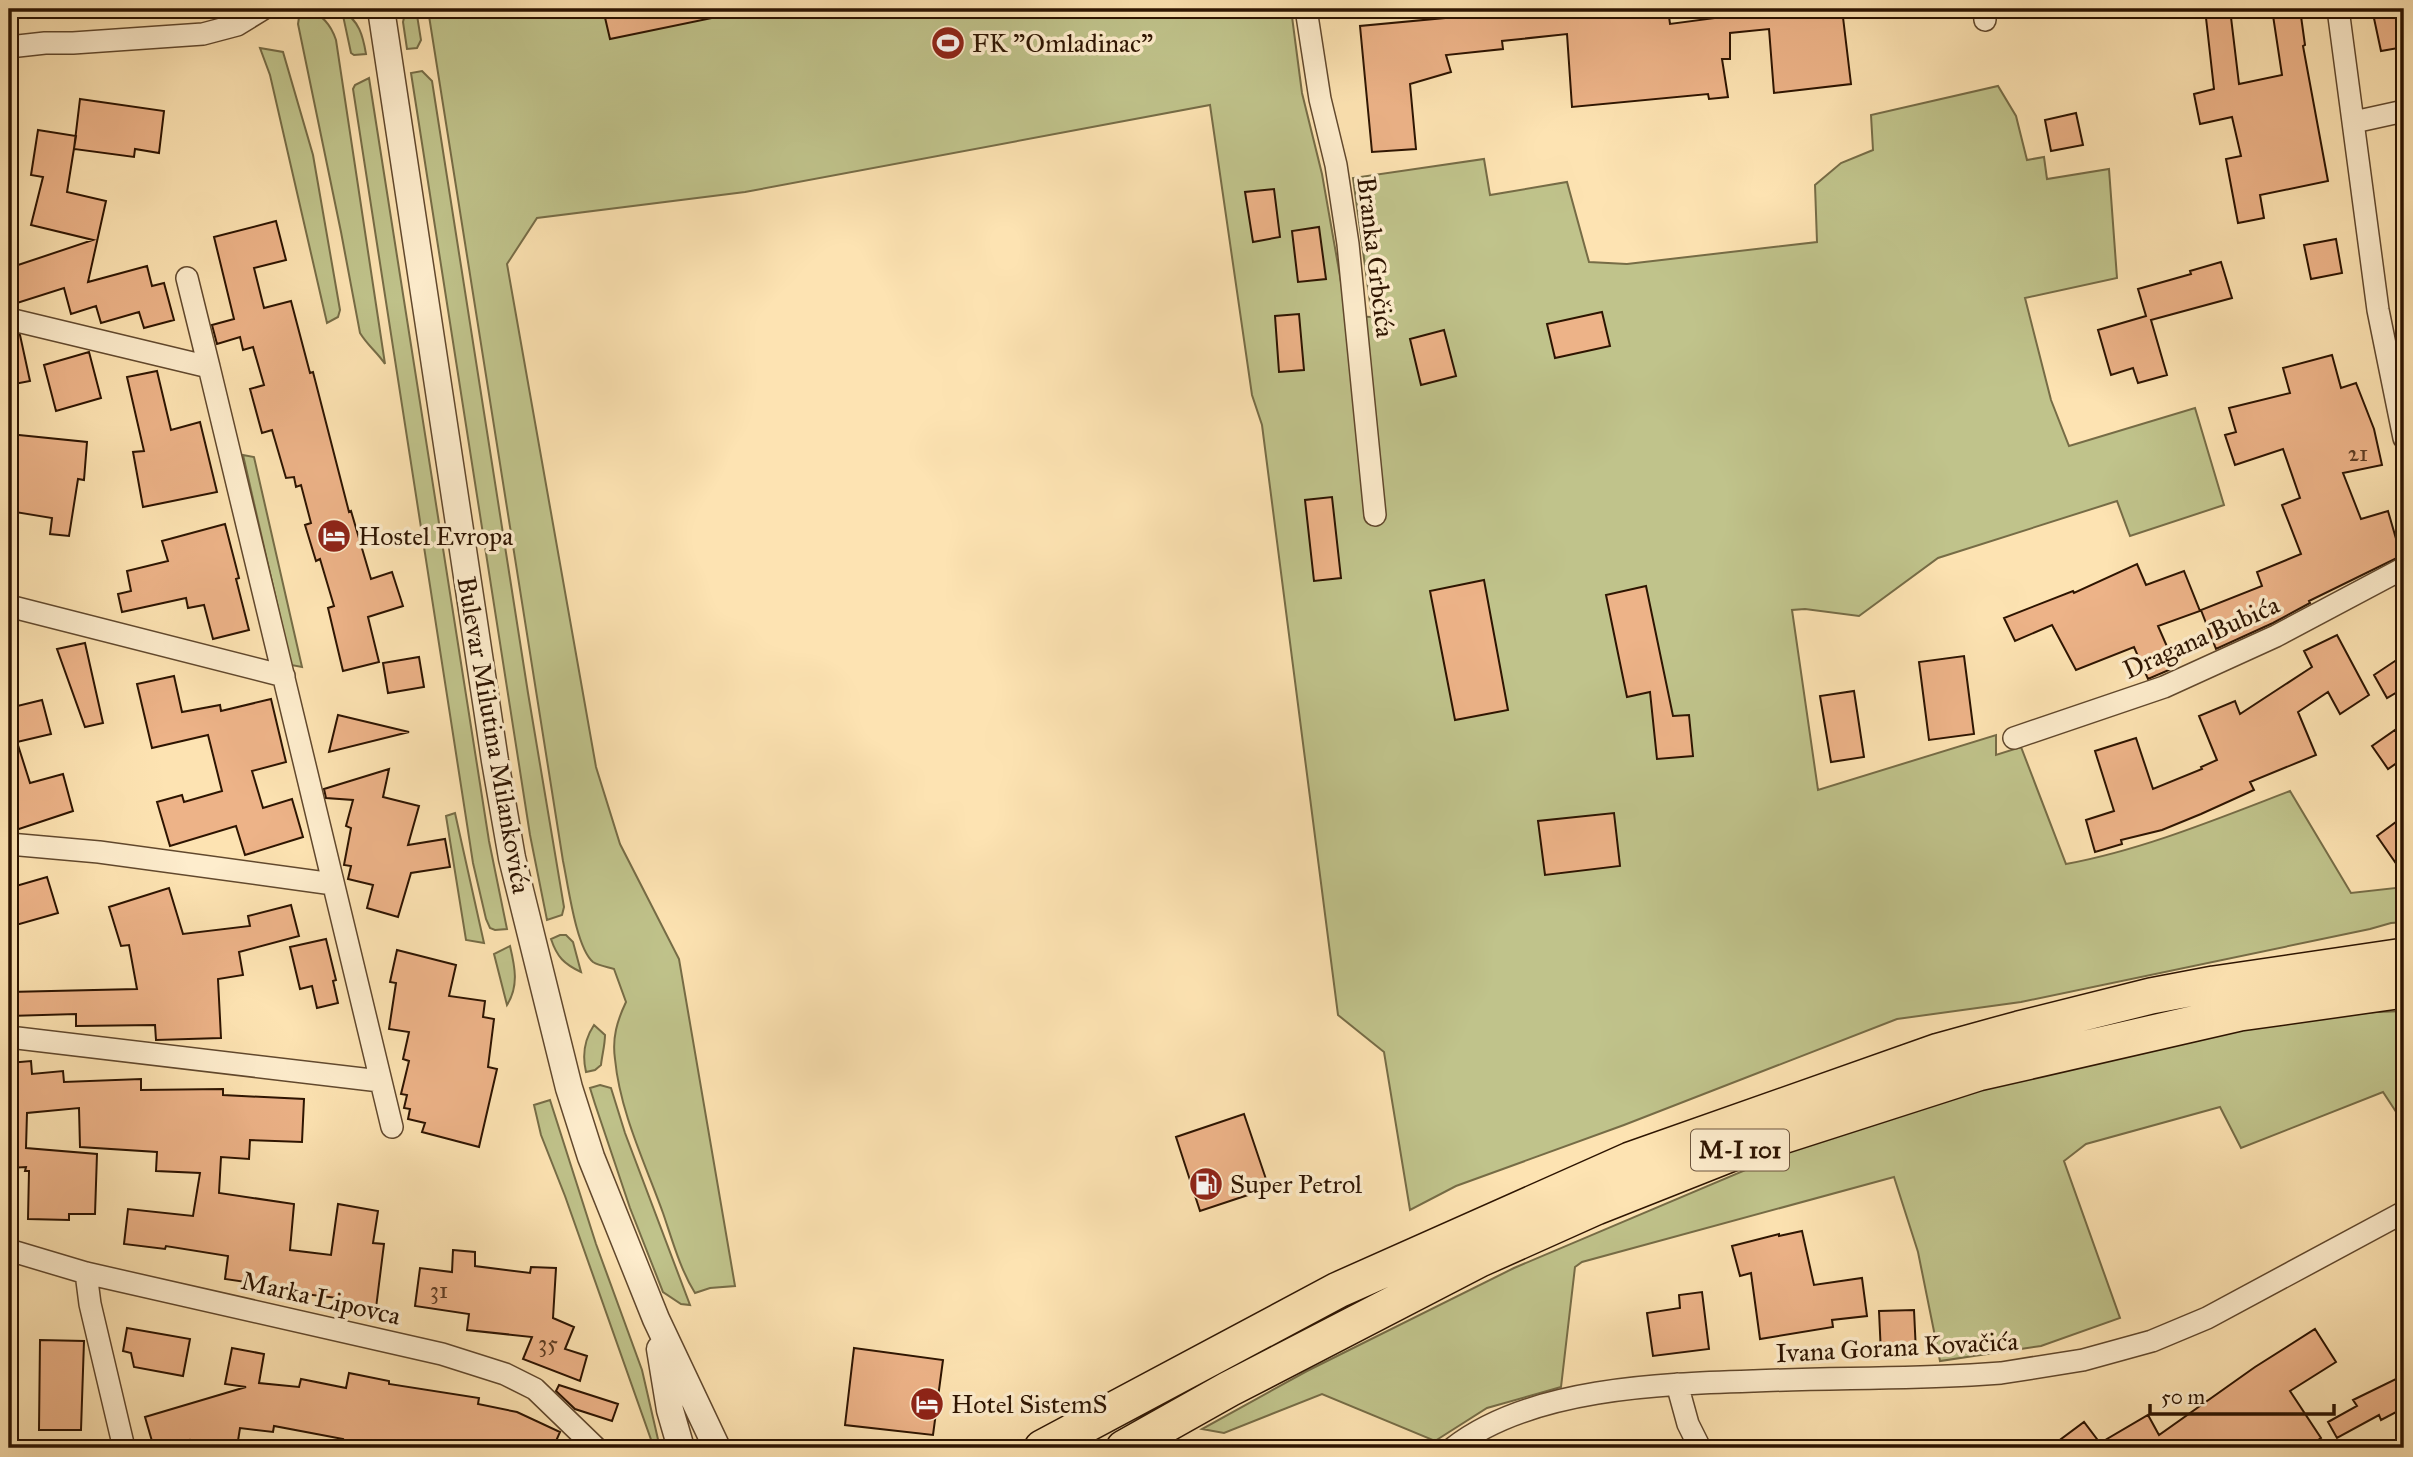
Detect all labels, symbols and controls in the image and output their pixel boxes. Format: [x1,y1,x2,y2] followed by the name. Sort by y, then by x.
[929,24,967,62] sports icon: FK "Omladinac"
[972,27,1153,59] place label: FK "Omladinac"
[1350,175,1402,339] street label: Branka Grbčića
[2348,439,2368,467] house number: 21
[315,517,353,555] hotel icon: Hostel Evropa
[358,520,513,552] place label: Hostel Evropa
[450,574,538,896] street label: Bulevar Milutina Milankovića
[2118,588,2284,686] street label: Dragana Bubića
[1691,1130,1789,1170] road number: M-I 101
[1187,1165,1225,1203] fuel station icon: Super Petrol
[1230,1168,1362,1200] place label: Super Petrol
[238,1264,404,1332] street label: Marka Lipovca
[430,1276,448,1304] house number: 31
[1775,1325,2019,1369] street label: Ivana Gorana Kovačića
[538,1329,558,1357] house number: 35
[2150,1373,2334,1417] scale bar
[2161,1384,2206,1410] text: 50 m
[908,1385,946,1423] hotel icon: Hotel SistemS
[951,1388,1108,1420] place label: Hotel SistemS

